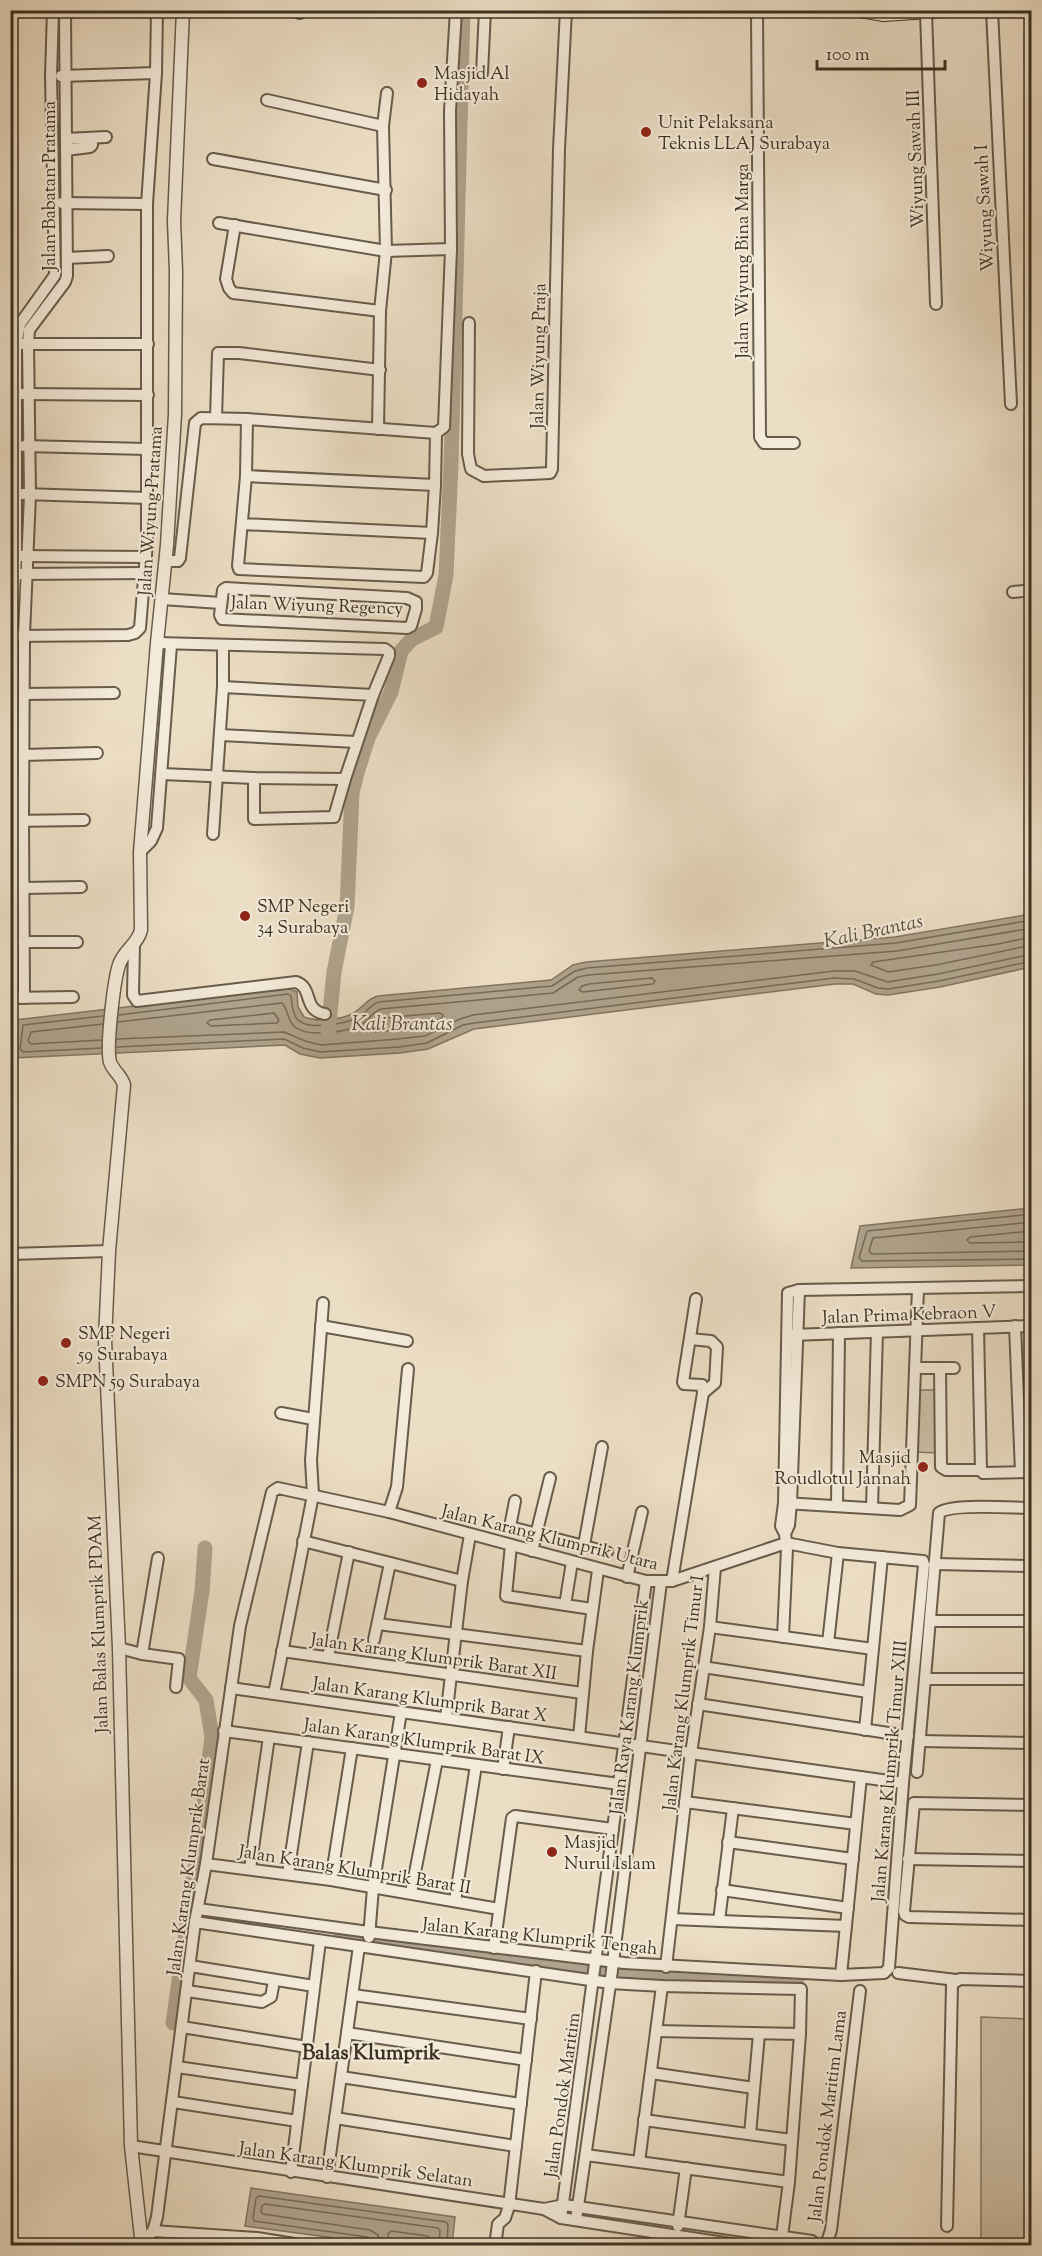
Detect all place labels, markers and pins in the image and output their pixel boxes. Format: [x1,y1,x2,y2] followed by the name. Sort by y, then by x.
[434,62,510,109] place label: Masjid Al Hidayah
[415,76,429,90] marker: Masjid Al Hidayah
[658,111,830,158] place label: Unit Pelaksana Teknis LLAJ Surabaya
[639,125,653,139] marker: Unit Pelaksana Teknis LLAJ Surabaya
[257,895,349,942] place label: SMP Negeri 34 Surabaya
[238,909,252,923] marker: SMP Negeri 34 Surabaya
[77,1322,170,1369] place label: SMP Negeri 59 Surabaya
[59,1336,73,1350] marker: SMP Negeri 59 Surabaya
[55,1370,200,1396] place label: SMPN 59 Surabaya
[36,1374,50,1388] marker: SMPN 59 Surabaya
[775,1446,911,1493] place label: Masjid Roudlotul Jannah
[916,1460,930,1474] marker: Masjid Roudlotul Jannah
[564,1831,656,1878] place label: Masjid Nurul Islam
[545,1845,559,1859] marker: Masjid Nurul Islam

